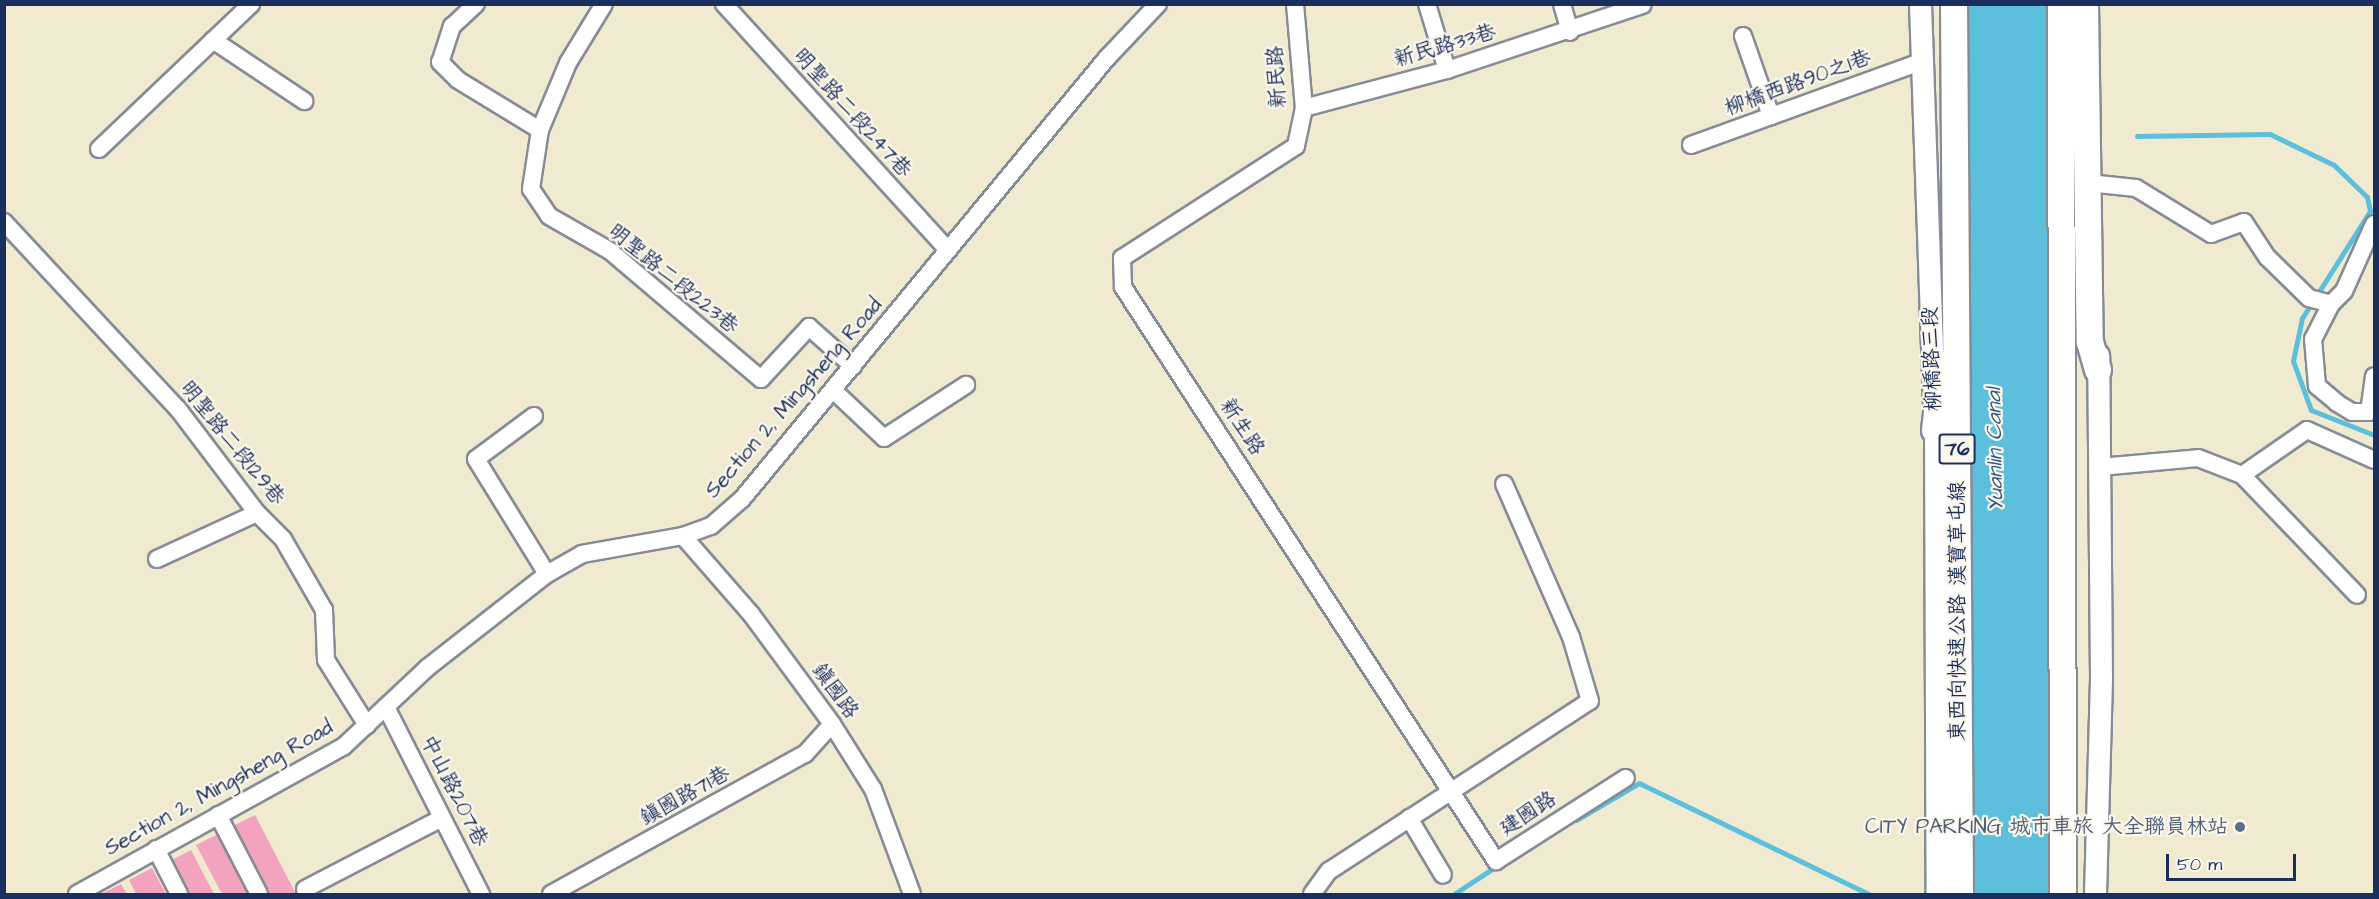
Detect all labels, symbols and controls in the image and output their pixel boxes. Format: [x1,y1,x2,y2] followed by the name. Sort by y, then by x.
[1391,19,1499,73] street label: 新民路33巷
[787,43,917,183] street label: 明聖路二段247巷
[1263,45,1291,109] street label: 新民路
[1721,45,1875,121] street label: 柳橋西路90之1巷
[603,219,743,339] street label: 明聖路二段223巷
[700,293,888,503] street label: Section 2, Mingsheng Road
[1918,306,1946,412] street label: 柳橋路三段
[174,376,290,510] street label: 明聖路二段129巷
[1981,388,2009,512] water label: Yuanlin Canal
[1214,394,1270,460] street label: 新生路
[1938,432,1976,466] road number: 76
[1945,481,1971,741] street label: 東西向快速公路 漢寶草屯線
[806,658,864,724] street label: 鎮國路
[101,715,337,861] street label: Section 2, Mingsheng Road
[415,731,493,851] street label: 中山路207巷
[635,761,735,831] street label: 鎮國路71巷
[1495,786,1561,842] street label: 建國路
[1865,814,2228,840] place label: CITY PARKING 城市車旅 大全聯員林站
[2233,820,2247,834] marker: CITY PARKING 城市車旅 大全聯員林站
[2169,842,2300,880] scale bar
[2177,852,2222,877] text: 50 m

